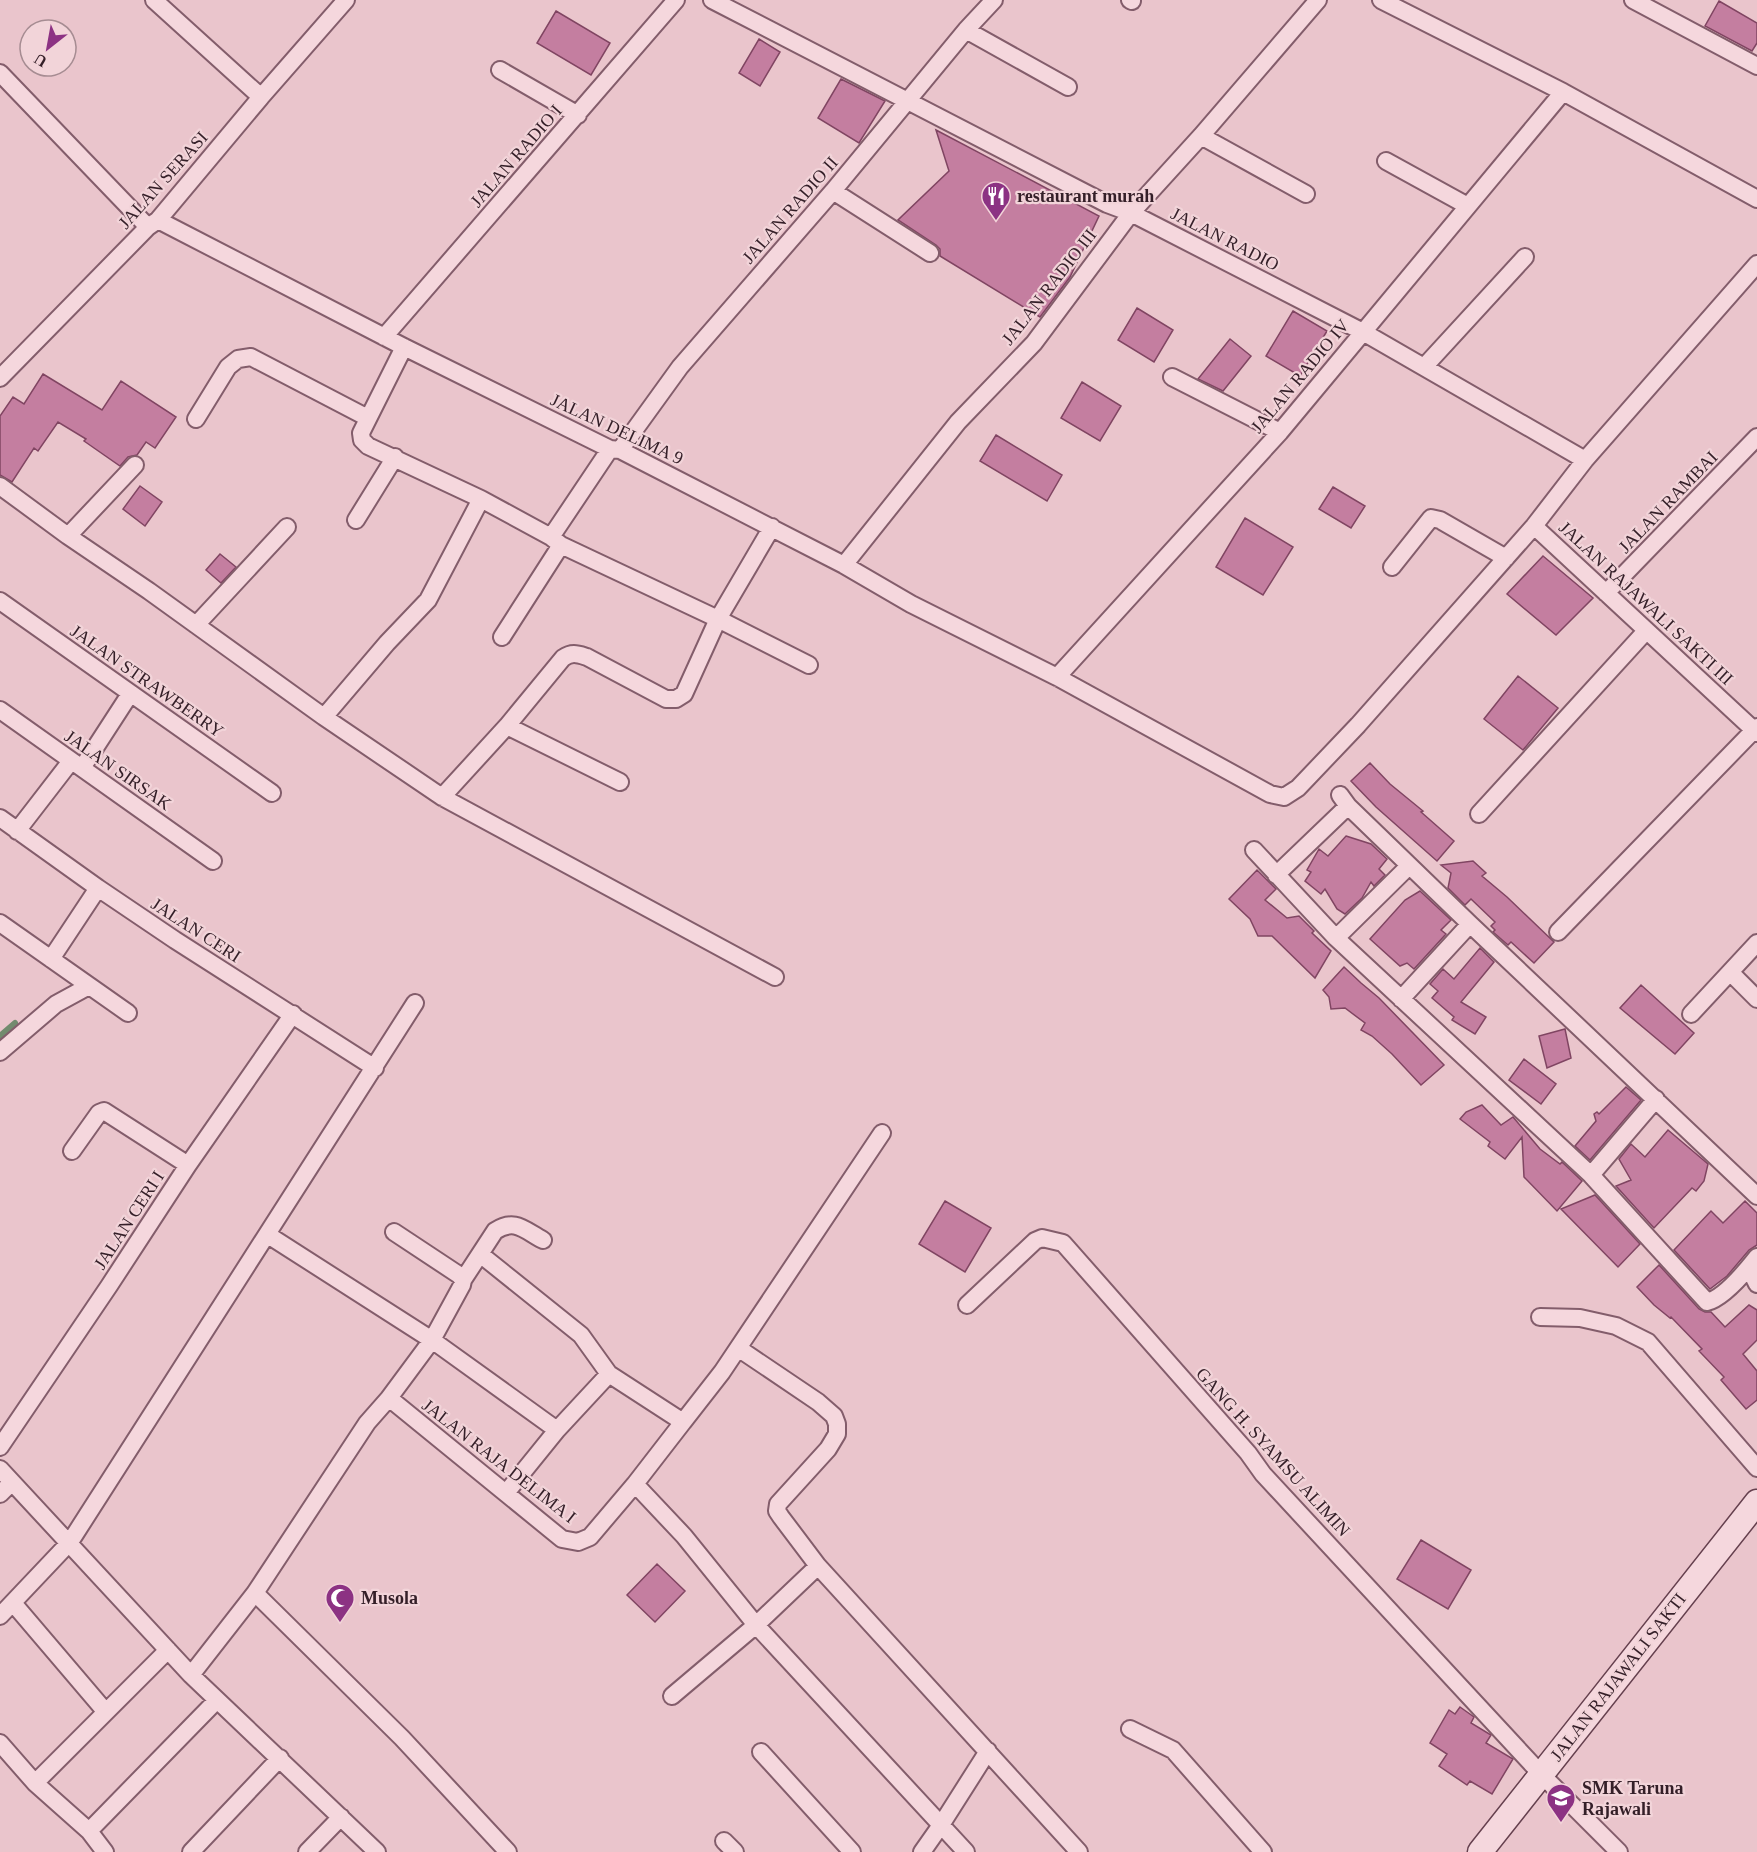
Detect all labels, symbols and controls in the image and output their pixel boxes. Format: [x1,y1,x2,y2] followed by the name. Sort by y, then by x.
[18,18,78,78] north arrow
[31,50,50,71] text: U
[466,101,566,211] street label: JALAN RADIO I
[114,127,212,233] street label: JALAN SERASI
[738,152,842,267] street label: JALAN RADIO II
[980,180,1012,222] restaurant icon: restaurant murah
[1017,186,1154,206] place label: restaurant murah
[1168,203,1282,275] street label: JALAN RADIO
[998,225,1100,349] street label: JALAN RADIO III
[1247,315,1353,437] street label: JALAN RADIO IV
[548,390,686,468] street label: JALAN DELIMA 9
[1614,447,1722,557] street label: JALAN RAMBAI
[1555,517,1737,689] street label: JALAN RAJAWALI SAKTI III
[67,621,227,741] street label: JALAN STRAWBERRY
[61,726,175,814] street label: JALAN SIRSAK
[148,894,244,966] street label: JALAN CERI
[90,1167,168,1273] street label: JALAN CERI I
[1192,1364,1354,1540] street label: GANG H. SYAMSU ALIMIN
[418,1395,580,1527] street label: JALAN RAJA DELIMA I
[324,1582,356,1624] mosque icon: Musola
[361,1588,418,1608] place label: Musola
[1546,1589,1690,1765] street label: JALAN RAJAWALI SAKTI
[1582,1778,1684,1819] place label: SMK Taruna Rajawali
[1545,1782,1577,1824] school or university icon: SMK Taruna Rajawali

